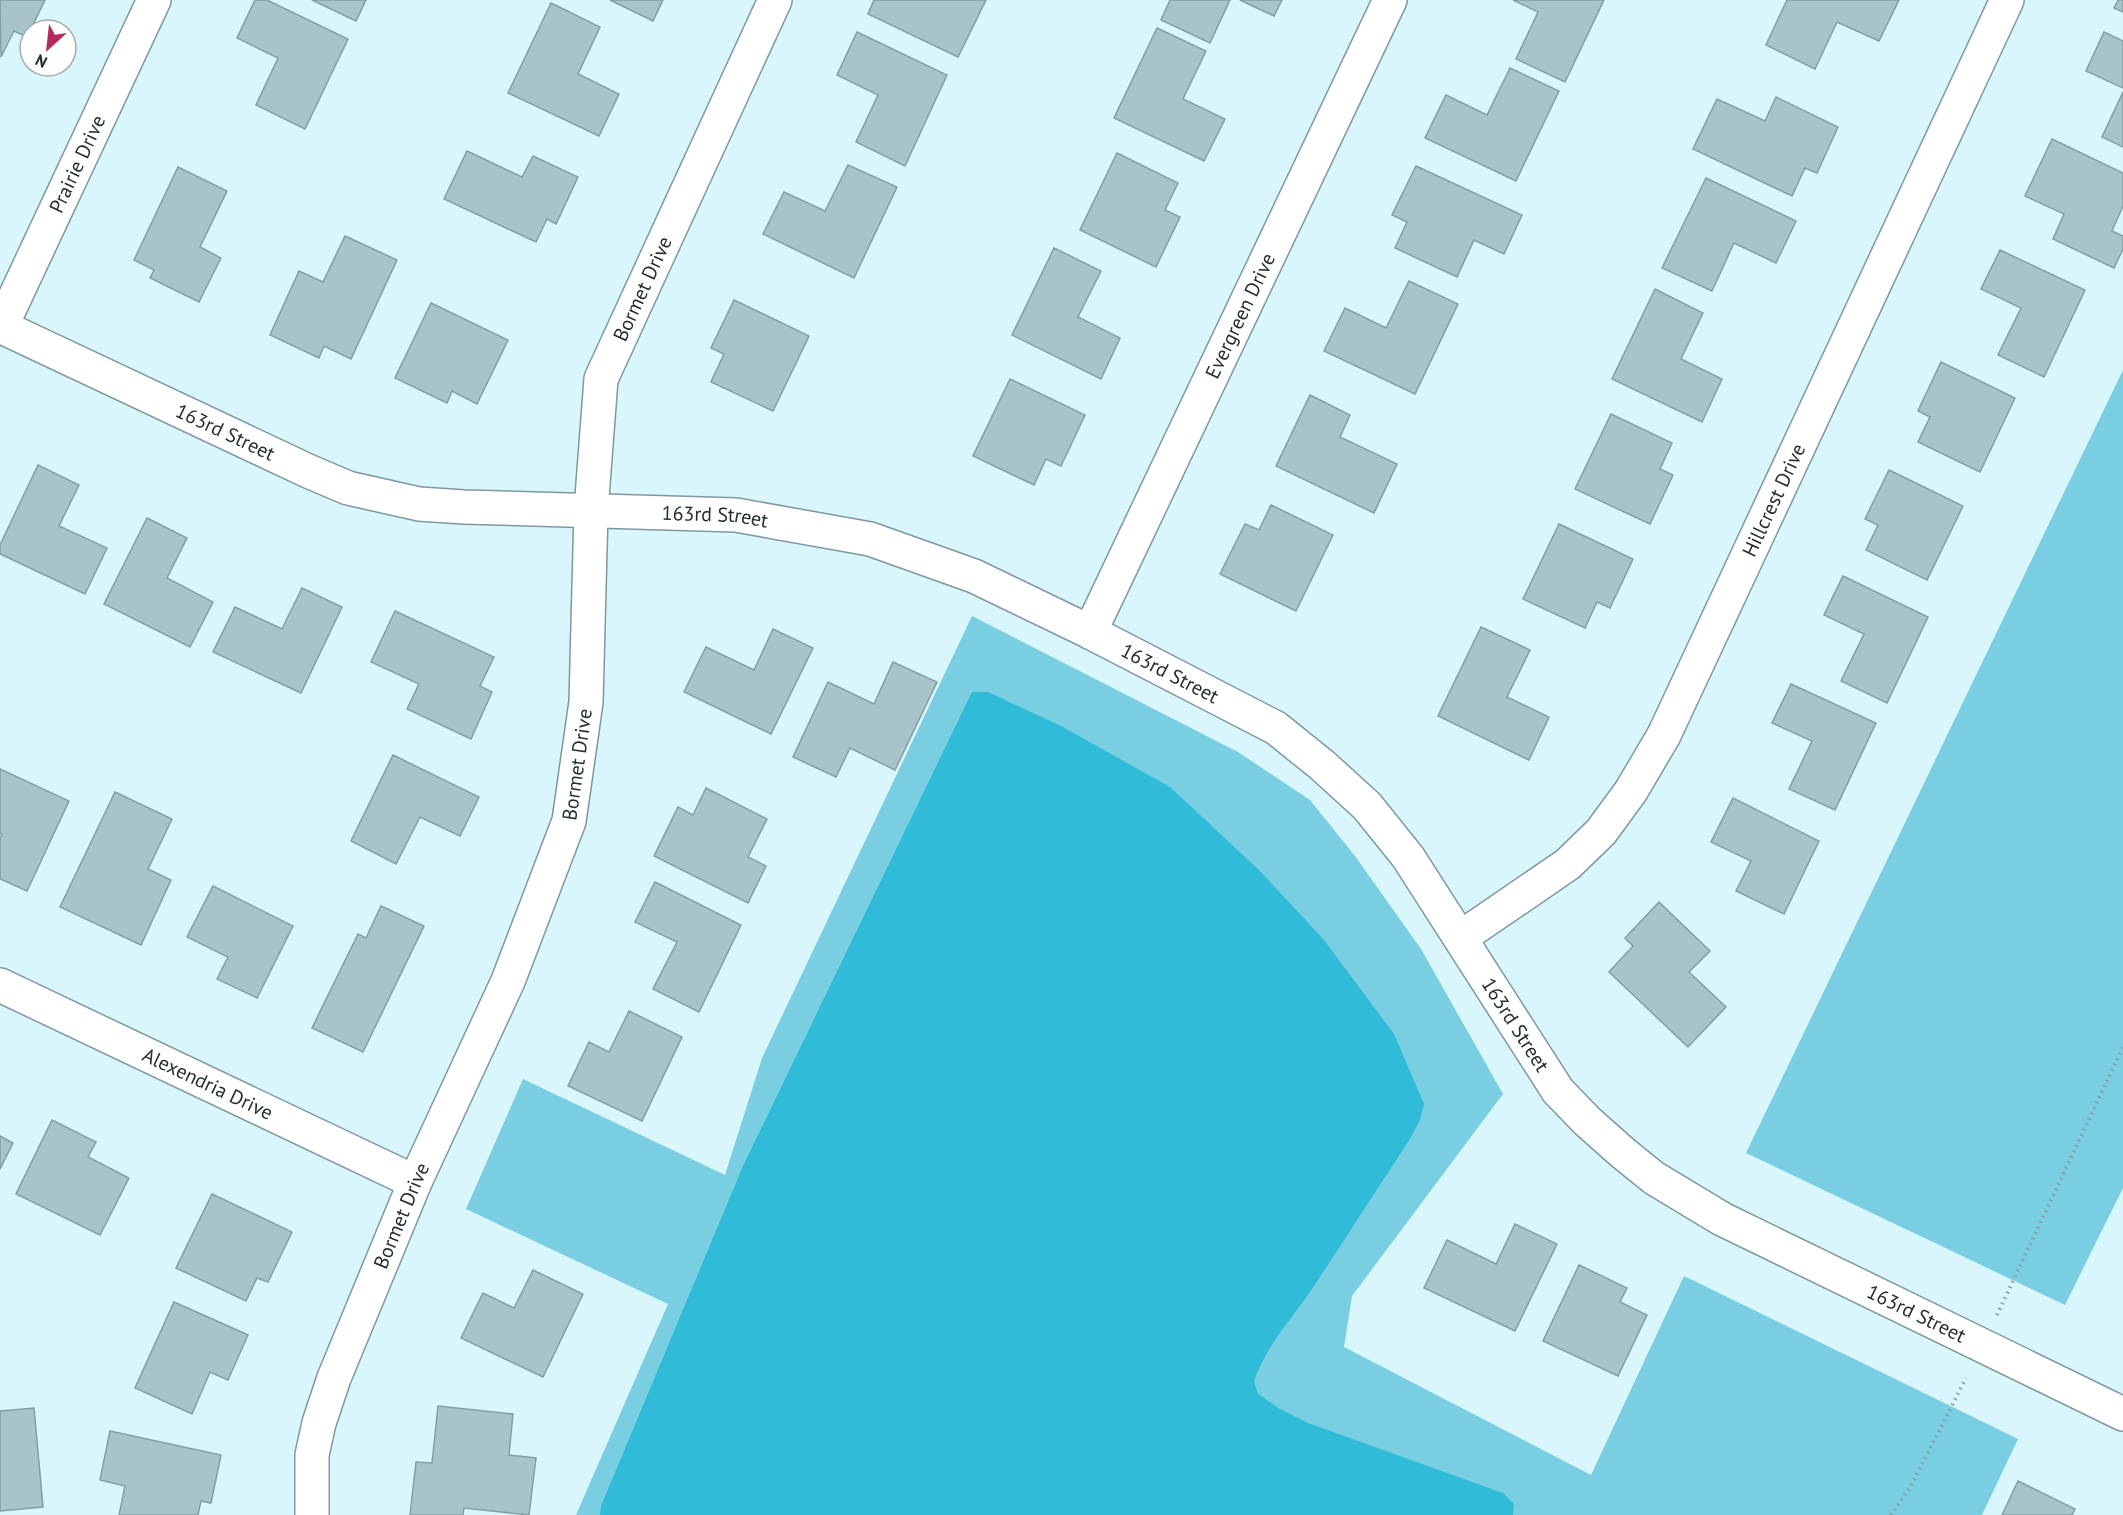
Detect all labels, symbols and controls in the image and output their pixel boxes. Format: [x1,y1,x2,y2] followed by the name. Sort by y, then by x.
[18,18,78,78] north arrow
[32,50,50,73] text: N
[43,111,111,217] street label: Prairie Drive
[607,232,678,345] street label: Bormet Drive
[1199,249,1281,383] street label: Evergreen Drive
[171,398,279,467] street label: 163rd Street
[1736,439,1811,561] street label: Hillcrest Drive
[661,500,770,534] street label: 163rd Street
[1116,637,1223,709] street label: 163rd Street
[556,707,598,822] street label: Bormet Drive
[1476,973,1555,1077] street label: 163rd Street
[138,1042,277,1126] street label: Alexendria Drive
[368,1158,435,1273] street label: Bormet Drive
[1863,1278,1970,1349] street label: 163rd Street

